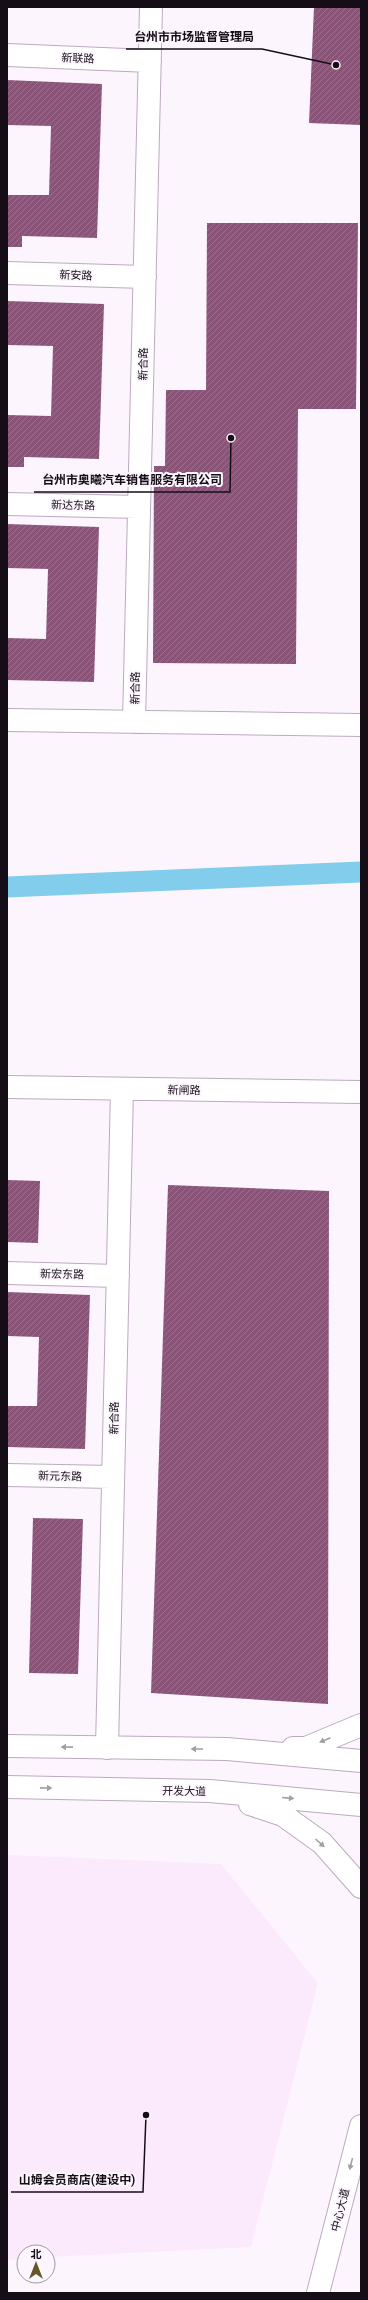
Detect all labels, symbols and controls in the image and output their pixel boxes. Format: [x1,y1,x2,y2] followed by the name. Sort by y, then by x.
[126,25,262,49] callout: 台州市市场监督管理局
[134,30,254,44] text: 台州市市场监督管理局
[61,51,95,66] street label: 新联路
[59,268,93,283] street label: 新安路
[137,347,150,381] street label: 新合路
[34,468,230,492] callout: 台州市奥曦汽车销售服务有限公司
[42,473,222,487] text: 台州市奥曦汽车销售服务有限公司
[51,499,95,512] street label: 新达东路
[129,671,142,705] street label: 新合路
[167,1084,201,1097] street label: 新闸路
[40,1268,84,1281] street label: 新宏东路
[108,1401,121,1435] street label: 新合路
[38,1470,82,1483] street label: 新元东路
[320,1737,331,1743] one-way arrow
[61,1744,73,1751] one-way arrow
[190,1746,203,1752] one-way arrow
[40,1784,52,1791] one-way arrow
[162,1785,206,1798] street label: 开发大道
[282,1795,294,1802] one-way arrow
[315,1838,326,1847] one-way arrow
[348,2158,354,2170] one-way arrow
[11,2168,143,2192] callout: 山姆会员商店(建设中)
[19,2173,135,2187] text: 山姆会员商店(建设中)
[329,2187,352,2233] street label: 中心大道
[16,2244,56,2284] north arrow
[31,2248,42,2261] text: 北

